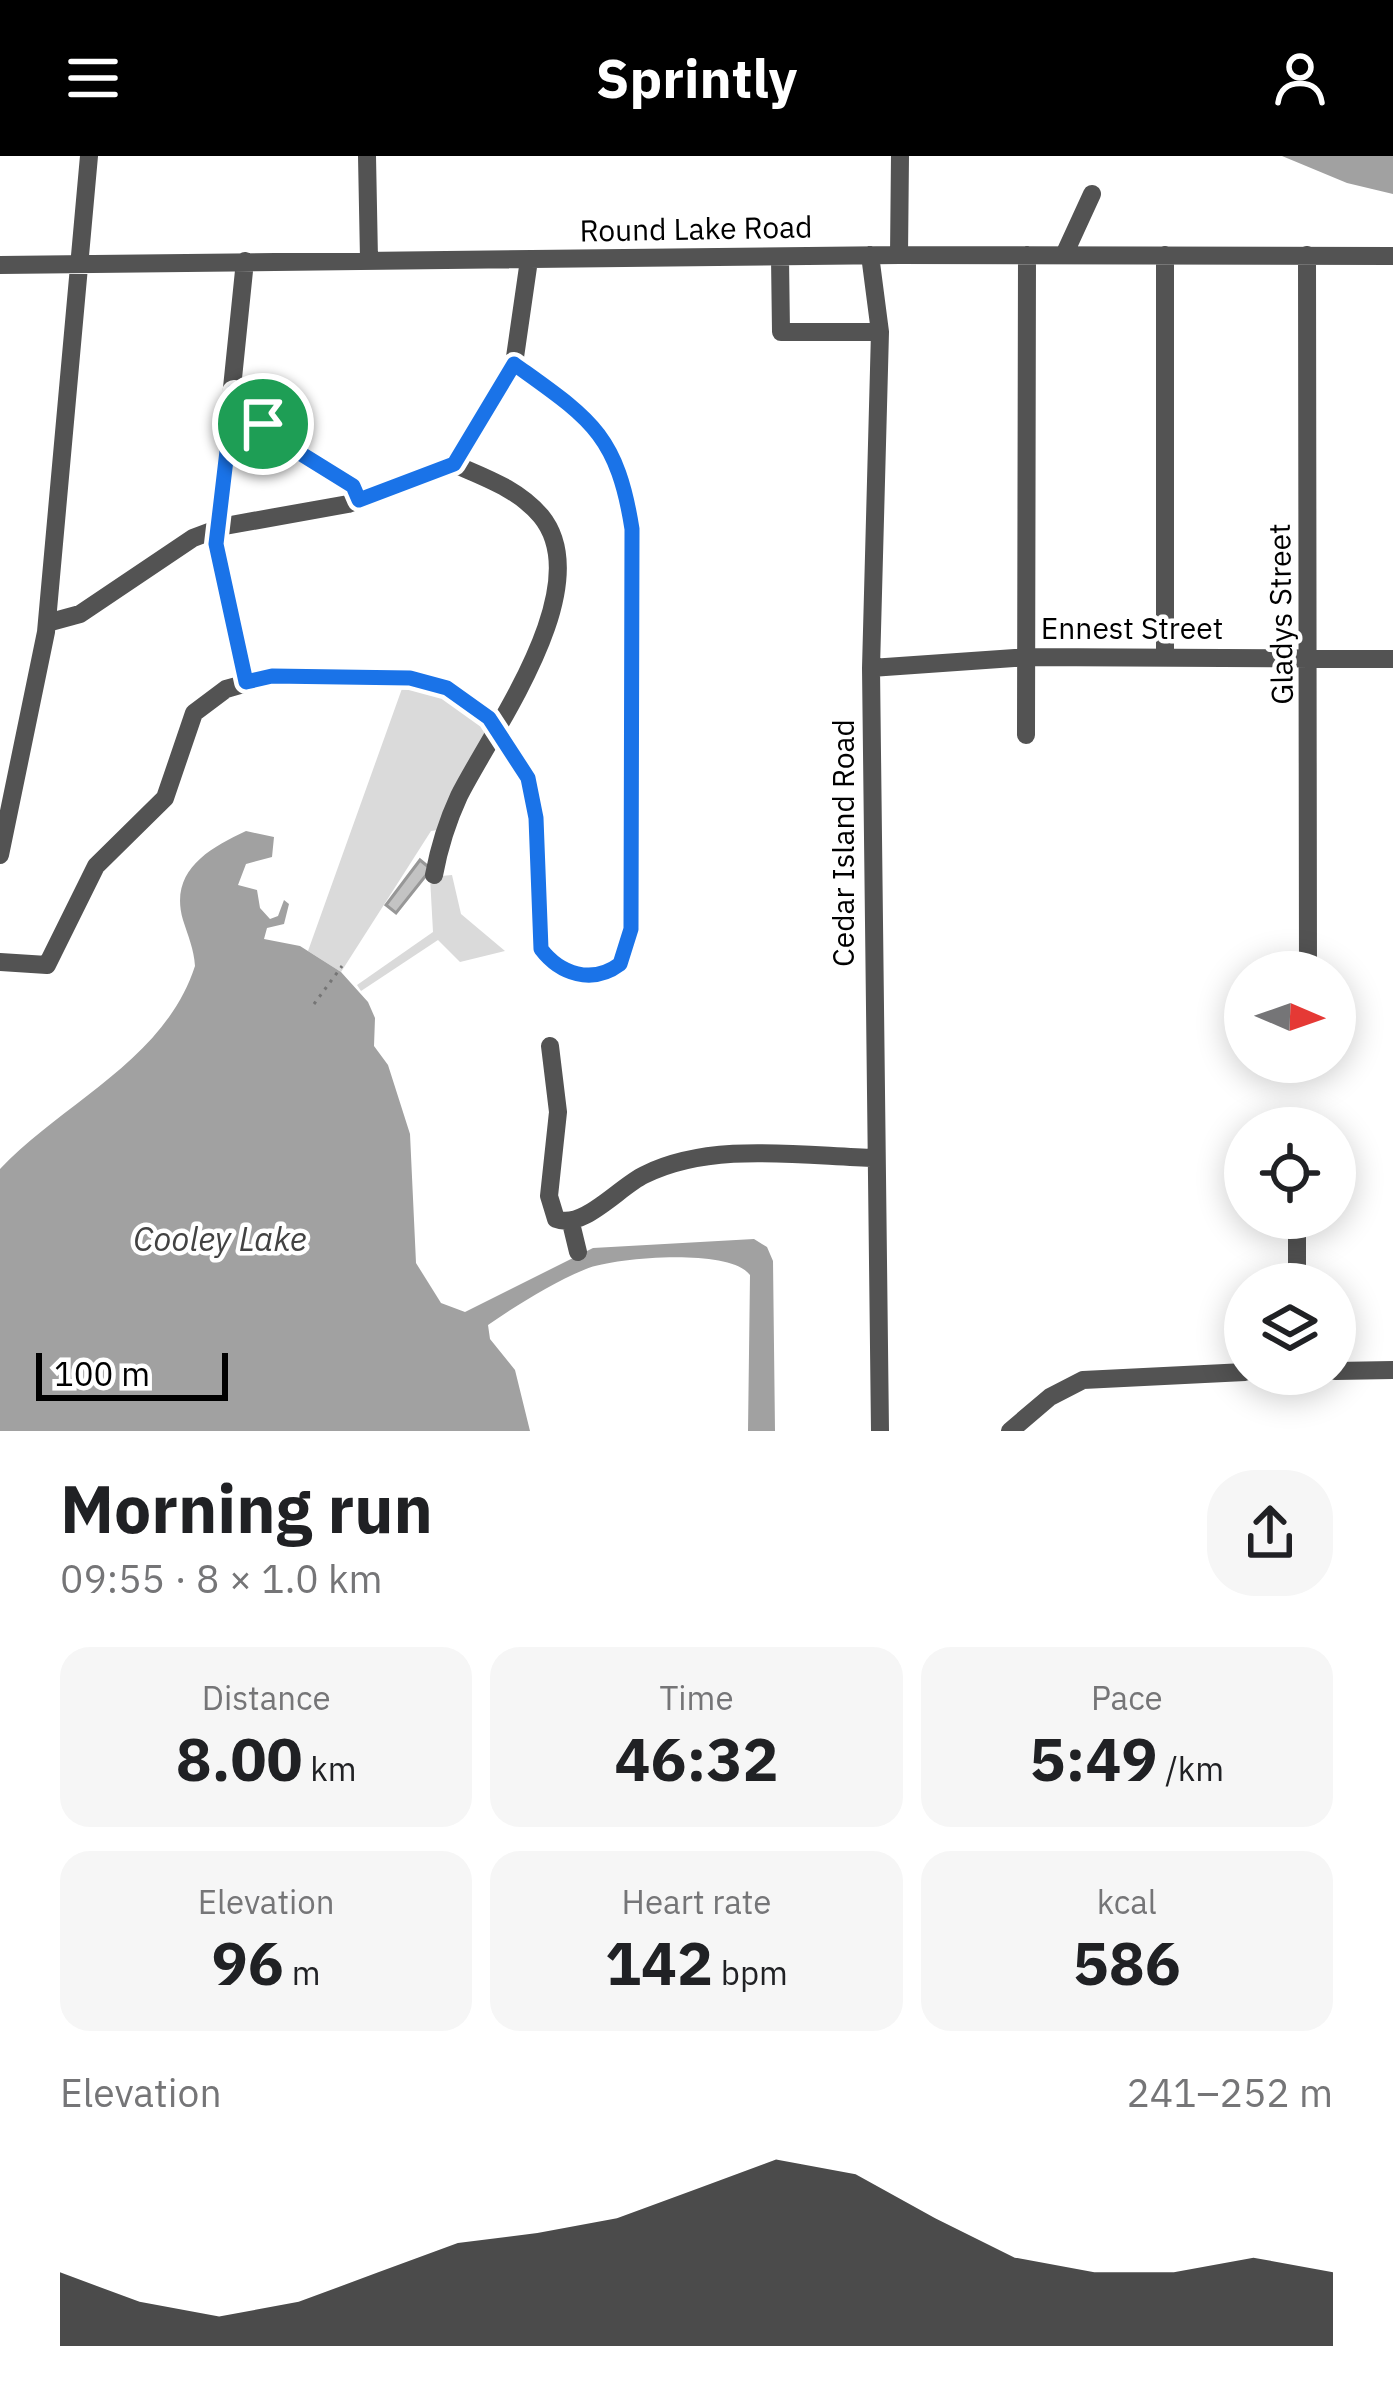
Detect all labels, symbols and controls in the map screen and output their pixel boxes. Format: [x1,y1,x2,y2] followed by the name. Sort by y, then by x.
[596,43,797,113] text: Sprintly
[60,45,126,111] icon: menu
[1267,45,1333,111] icon: person
[579,206,813,250] street label: Round Lake Road
[212,373,314,475] pin
[230,391,296,457] icon: arrive
[1259,523,1301,705] street label: Gladys Street
[1041,608,1223,647] street label: Ennest Street
[823,719,862,967] street label: Cedar Island Road
[1224,951,1356,1083] north arrow
[1224,951,1356,1395] map controls
[1224,1107,1356,1239] button: locate
[133,1217,307,1260] water label: Cooley Lake
[1224,1263,1356,1395] button: layers
[36,1347,228,1400] scale bar
[54,1352,150,1395] text: 100 m
[60,1465,433,1551] text: Morning run
[1207,1470,1333,1596] button: share
[60,1553,383,1604] text: 09:55 · 8 × 1.0 km
[202,1676,331,1719] text: Distance
[659,1676,734,1719] text: Time
[1091,1676,1163,1719] text: Pace
[176,1719,302,1798] text: 8.00
[615,1719,778,1798] text: 46:32
[1030,1719,1157,1798] text: 5:49
[302,1747,356,1790] text: km
[1157,1747,1224,1790] text: /km
[198,1880,335,1923] text: Elevation
[622,1880,771,1923] text: Heart rate
[1097,1880,1157,1923] text: kcal
[212,1923,284,2002] text: 96
[605,1923,713,2002] text: 142
[1073,1923,1181,2002] text: 586
[284,1951,320,1994] text: m
[713,1951,788,1994] text: bpm
[60,2067,222,2118] text: Elevation
[1126,2067,1333,2118] text: 241–252 m

